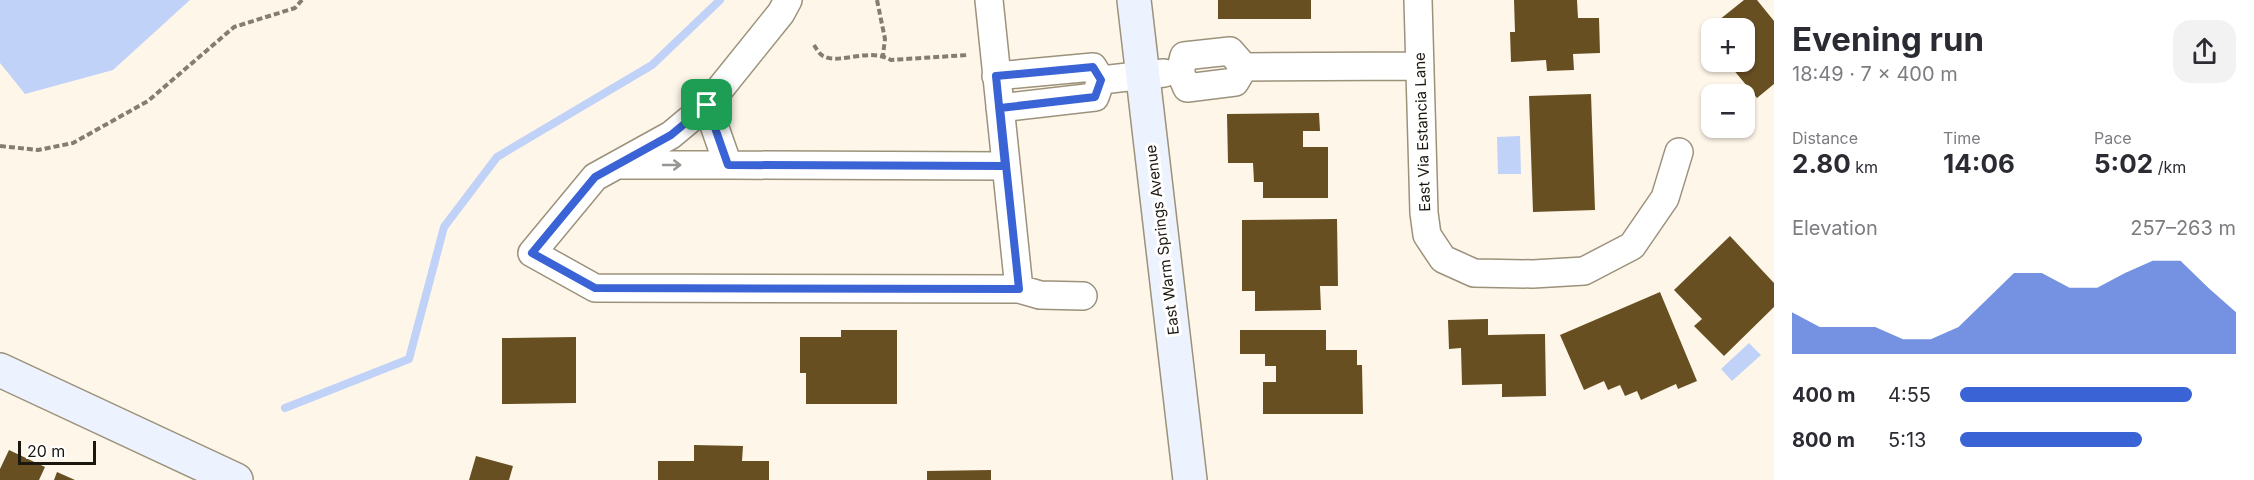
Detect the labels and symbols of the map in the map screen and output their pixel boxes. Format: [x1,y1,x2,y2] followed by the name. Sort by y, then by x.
[1410,52,1434,212] street label: East Via Estancia Lane
[681,79,732,130] pin
[1141,144,1183,336] street label: East Warm Springs Avenue
[662,159,682,171] one-way arrow
[18,438,96,466] scale bar

